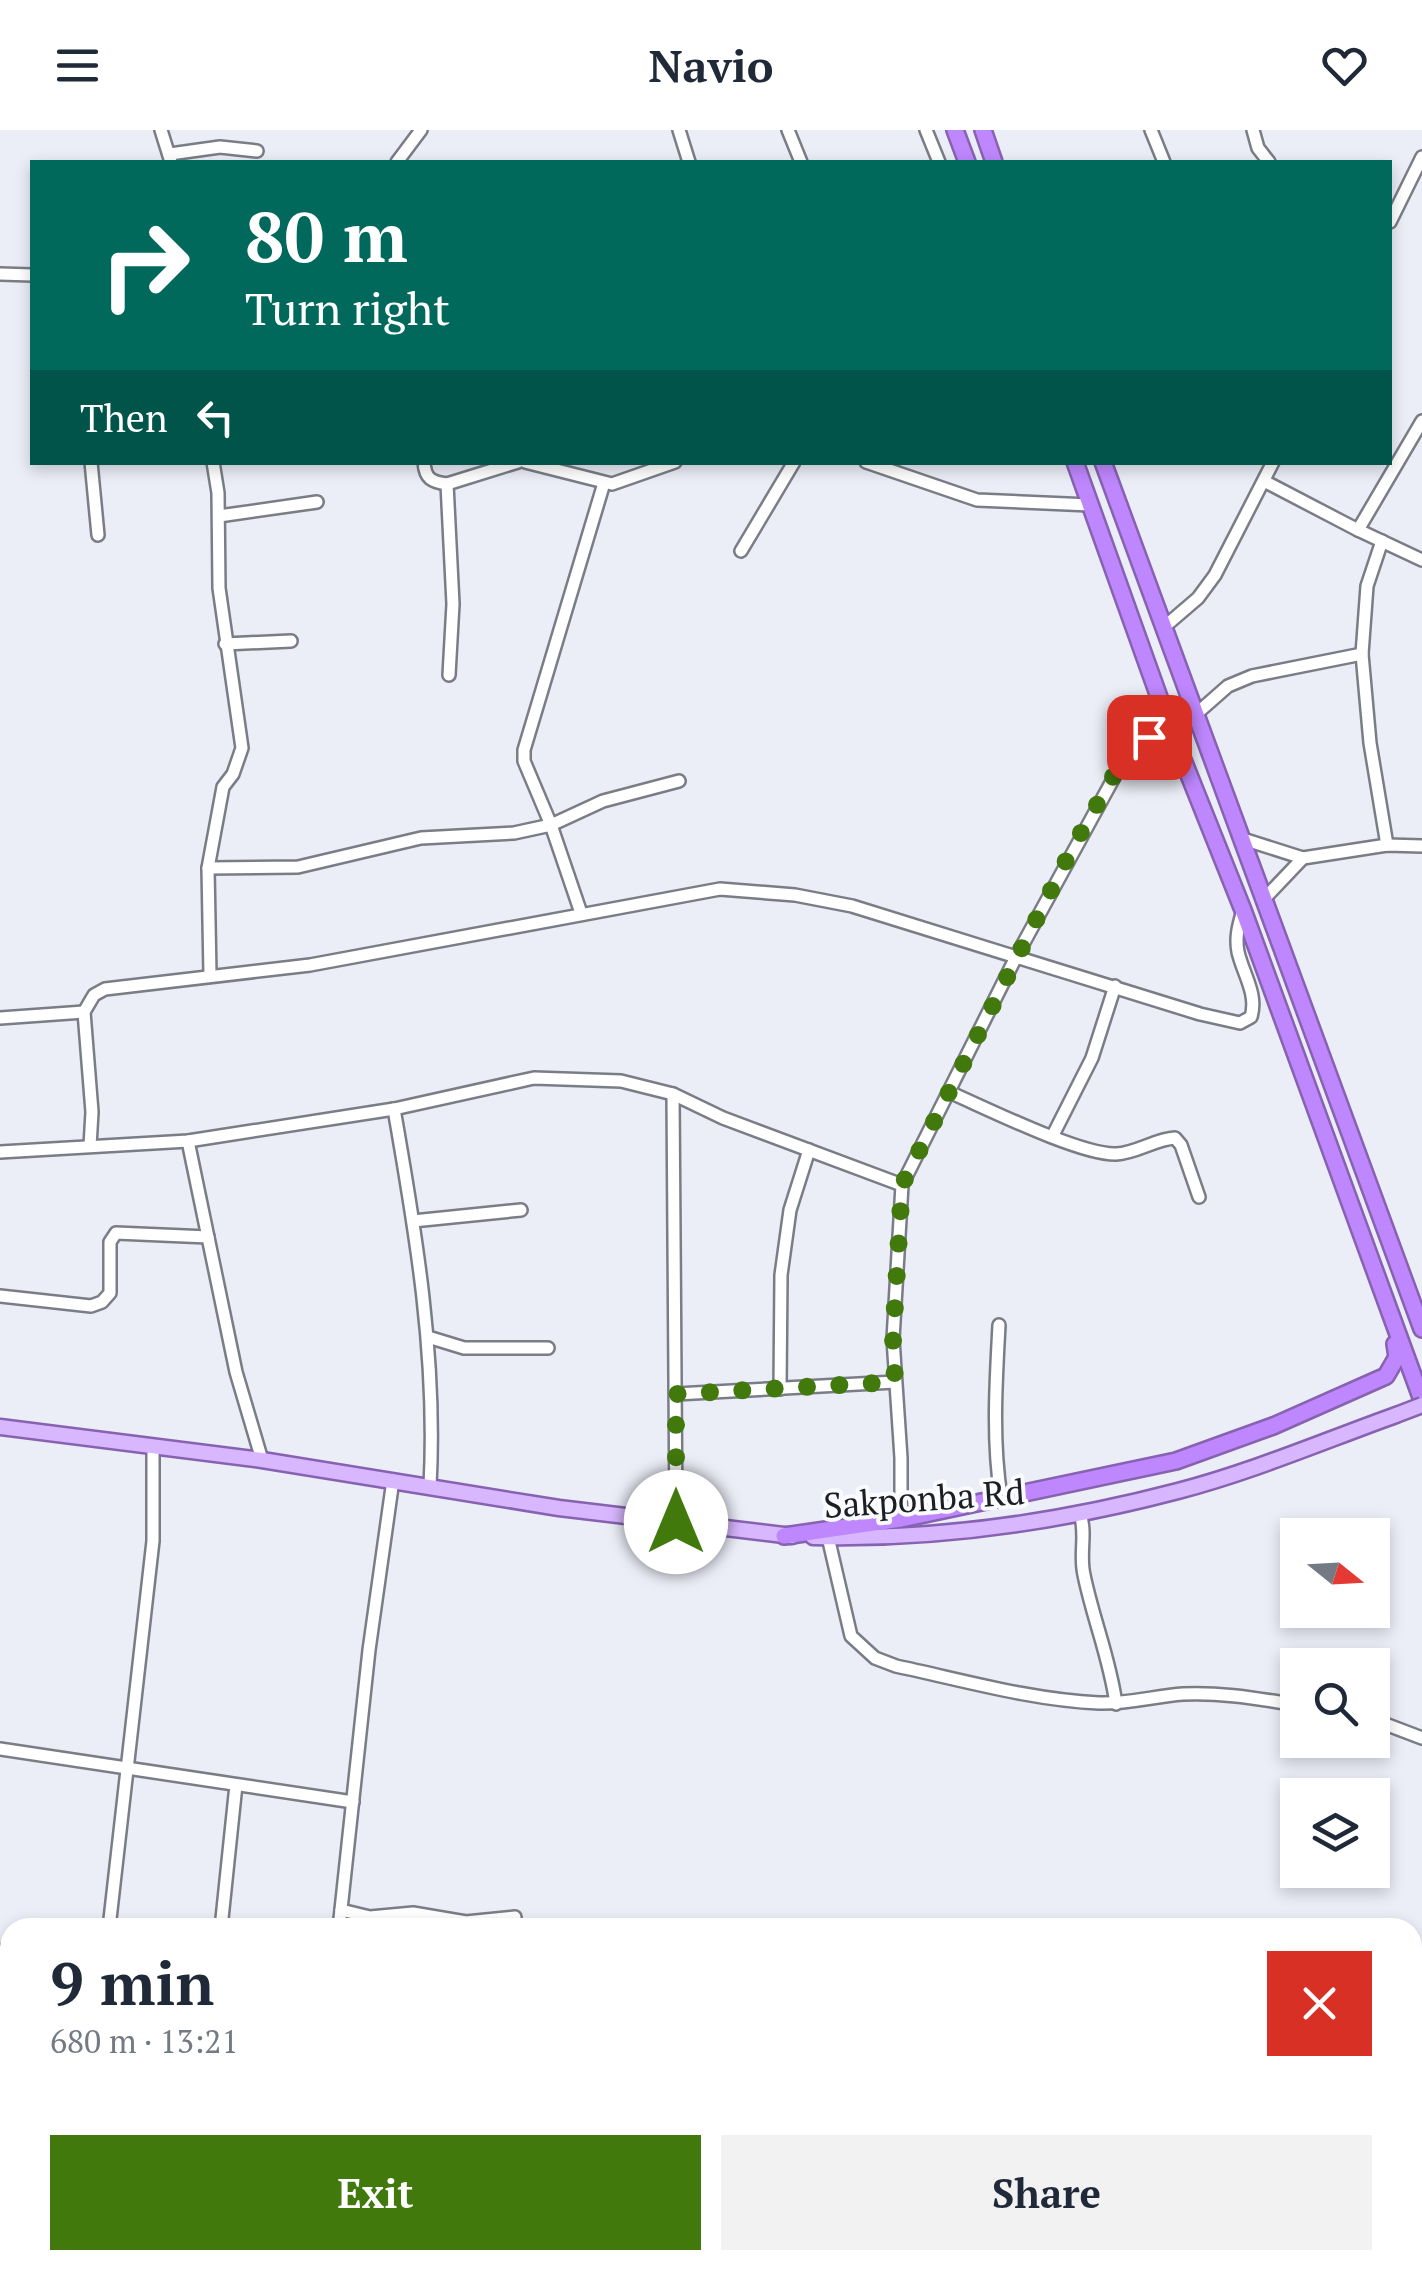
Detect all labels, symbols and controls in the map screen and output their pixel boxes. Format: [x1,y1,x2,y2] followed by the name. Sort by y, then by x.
[648,35,774,95] text: Navio
[50,38,105,93] icon: menu
[1317,38,1372,93] icon: heart
[245,189,408,282] text: 80 m
[80,200,210,330] icon: right
[245,278,450,338] text: Turn right
[188,390,243,445] icon: left
[80,393,168,443] text: Then
[1107,695,1192,780] pin
[1122,710,1177,765] icon: arrive
[822,1468,1026,1528] street label: Sakponba Rd
[624,1470,728,1574] position arrow
[1280,1518,1390,1628] north arrow
[1280,1518,1390,1888] map controls
[1280,1648,1390,1758] button: search
[1280,1778,1390,1888] button: layers
[50,1943,214,2022] text: 9 min
[1267,1951,1372,2056] button: close
[50,2020,238,2062] text: 680 m · 13:21
[50,2135,701,2250] button: Exit
[721,2135,1372,2250] button: Share

